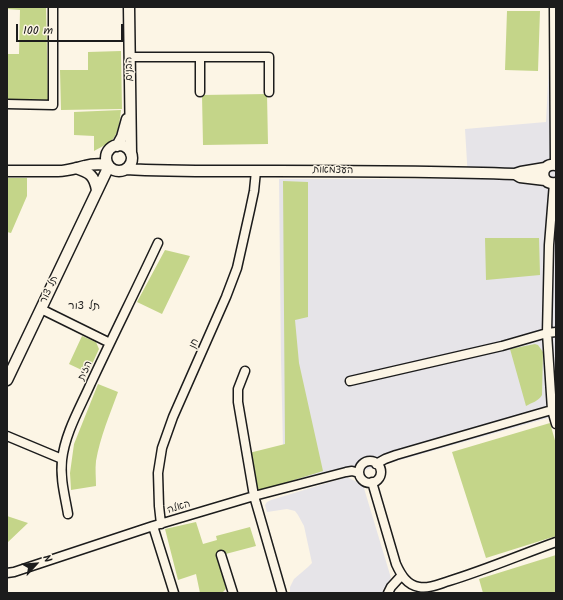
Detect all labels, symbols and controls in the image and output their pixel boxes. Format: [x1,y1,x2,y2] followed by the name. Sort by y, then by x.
[18,16,125,42] scale bar
[23,21,53,40] text: 100 m
[124,57,136,81] street label: הבנים
[313,165,353,177] street label: העצמאות
[38,274,62,306] street label: תל צור
[68,300,100,314] district label: תל צור
[188,337,202,351] street label: חן
[76,359,96,383] street label: הזית
[166,499,192,517] street label: האלה
[16,544,56,584] north arrow
[37,552,56,566] text: N

